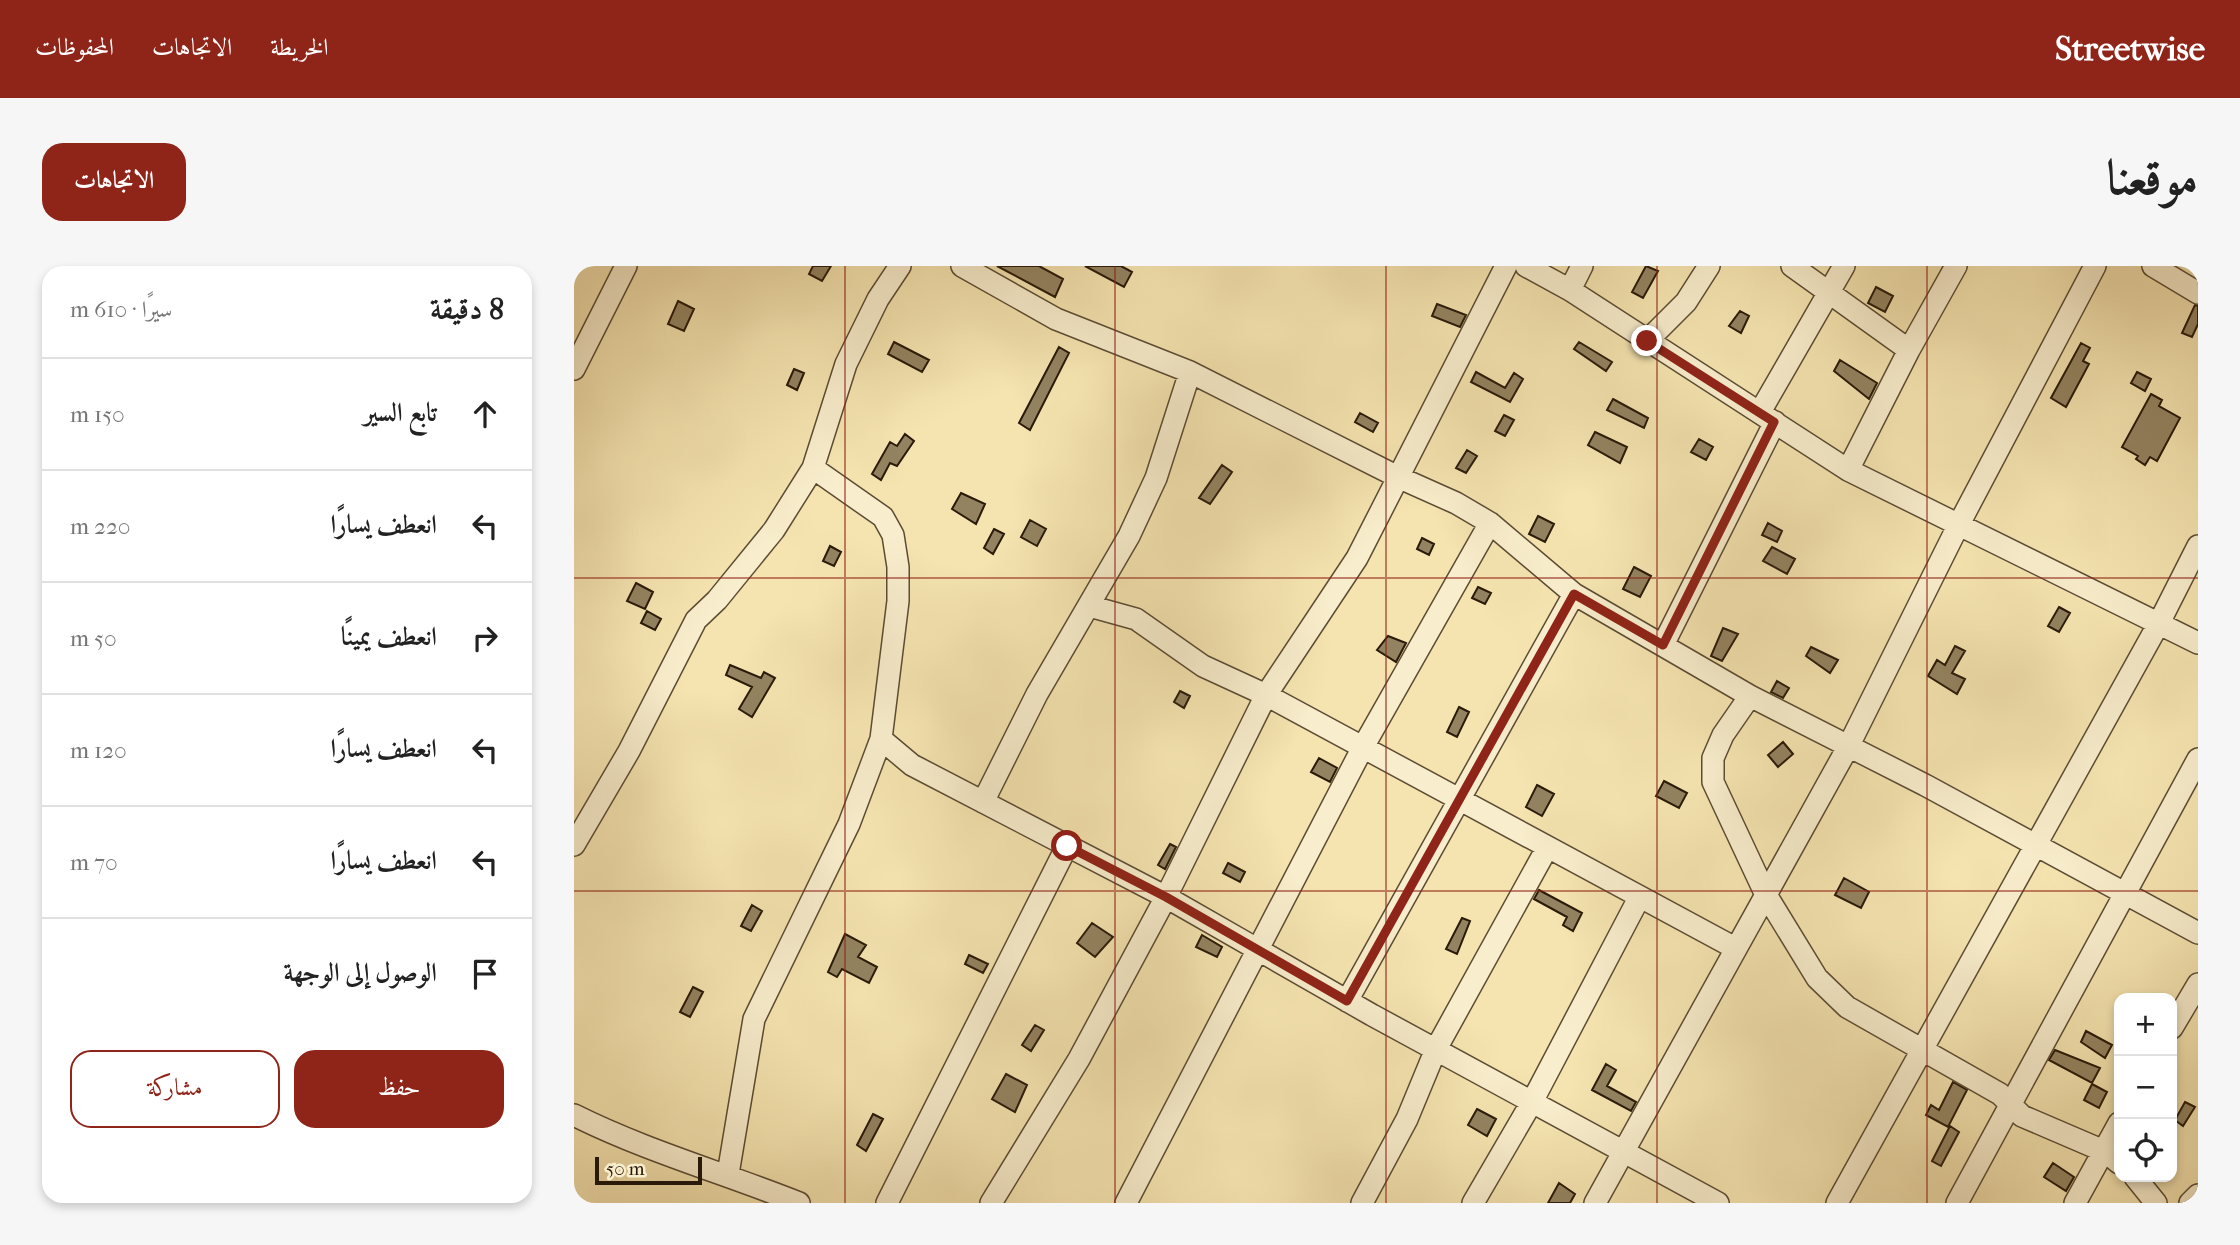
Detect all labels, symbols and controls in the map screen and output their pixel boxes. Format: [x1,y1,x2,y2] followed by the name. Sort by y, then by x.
[2055,30,2205,69] text: Streetwise
[35,33,114,61] text: المحفوظات
[152,33,232,61] text: الاتجاهات
[270,33,329,61] text: الخريطة
[42,143,186,221] button: الاتجاهات
[2106,149,2198,207] text: موقعنا
[430,292,504,327] text: 8 دقيقة
[70,296,172,323] text: سيرًا · 610 m
[1631,325,1662,356] route end
[466,395,504,433] icon: ahead
[364,397,437,428] text: تابع السير
[70,401,125,428] text: 150 m
[466,507,504,545] icon: left
[330,509,437,540] text: انعطف يسارًا
[70,513,130,540] text: 220 m
[466,619,504,657] icon: right
[341,621,437,652] text: انعطف يمينًا
[70,625,117,652] text: 50 m
[466,731,504,769] icon: left
[330,733,437,764] text: انعطف يسارًا
[70,737,127,764] text: 120 m
[1051,830,1082,861] route start
[466,843,504,881] icon: left
[330,845,437,876] text: انعطف يسارًا
[70,849,118,876] text: 70 m
[466,955,504,993] icon: arrive
[283,957,437,988] text: الوصول إلى الوجهة
[2114,993,2177,1182] map controls
[2114,993,2177,1056] button: +
[70,1050,280,1128] button: مشاركة
[294,1050,504,1128] button: حفظ
[2114,1056,2177,1119] button: −
[2114,1119,2177,1182] button: locate
[595,1154,702,1186] scale bar
[606,1158,645,1180] text: 50 m

